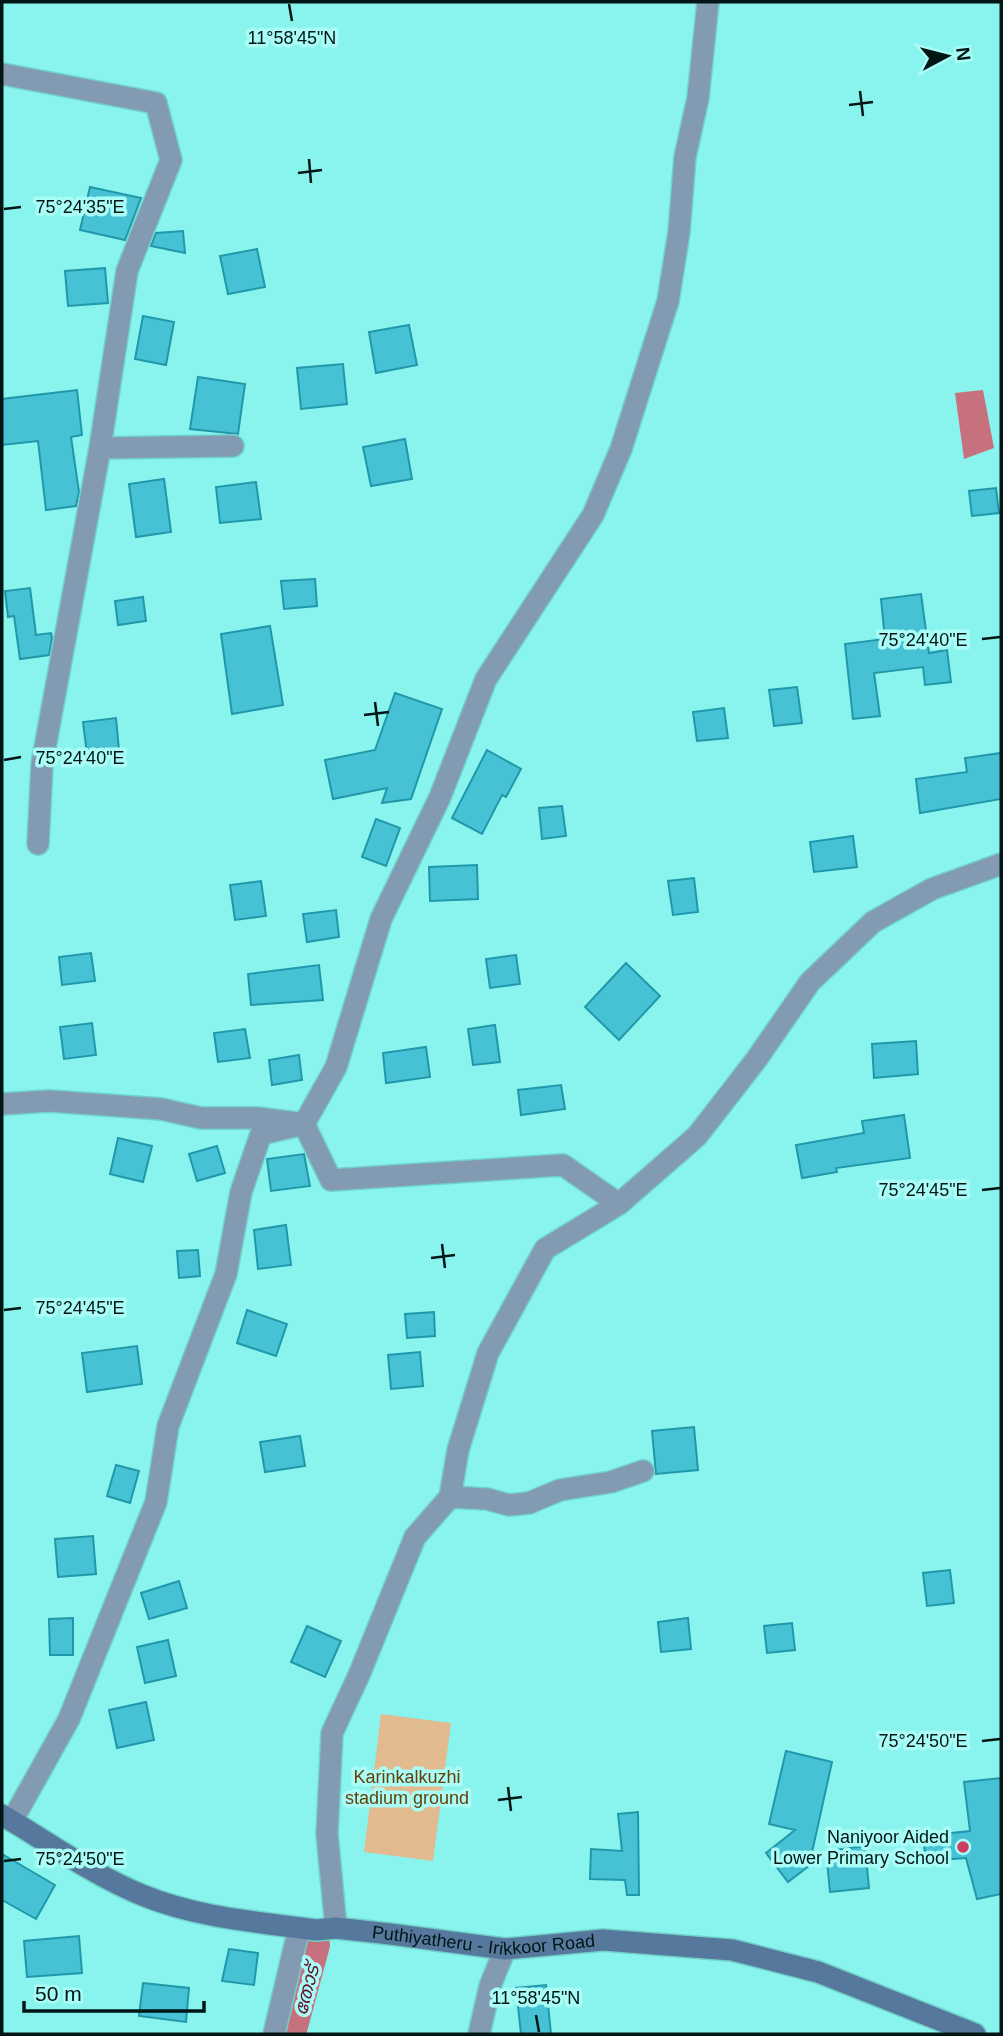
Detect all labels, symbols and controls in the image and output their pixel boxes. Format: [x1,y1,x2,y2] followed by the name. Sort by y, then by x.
[912,21,982,91] north arrow
[248,28,336,48] text: 11°58'45"N
[952,46,975,62] text: N
[35,197,125,217] text: 75°24'35"E
[878,630,968,650] text: 75°24'40"E
[35,748,125,768] text: 75°24'40"E
[878,1180,968,1200] text: 75°24'45"E
[35,1298,125,1318] text: 75°24'45"E
[878,1731,968,1751] text: 75°24'50"E
[345,1767,469,1808] park label: Karinkalkuzhi stadium ground
[773,1827,949,1868] place label: Naniyoor Aided Lower Primary School
[955,1839,971,1855] marker: Naniyoor Aided Lower Primary School
[35,1849,125,1869] text: 75°24'50"E
[371,1922,596,1959] street label: Puthiyatheru - Irikkoor Road
[290,1957,325,2017] water label: തോട്
[24,1969,205,2013] scale bar
[35,1982,82,2005] text: 50 m
[492,1988,580,2008] text: 11°58'45"N

